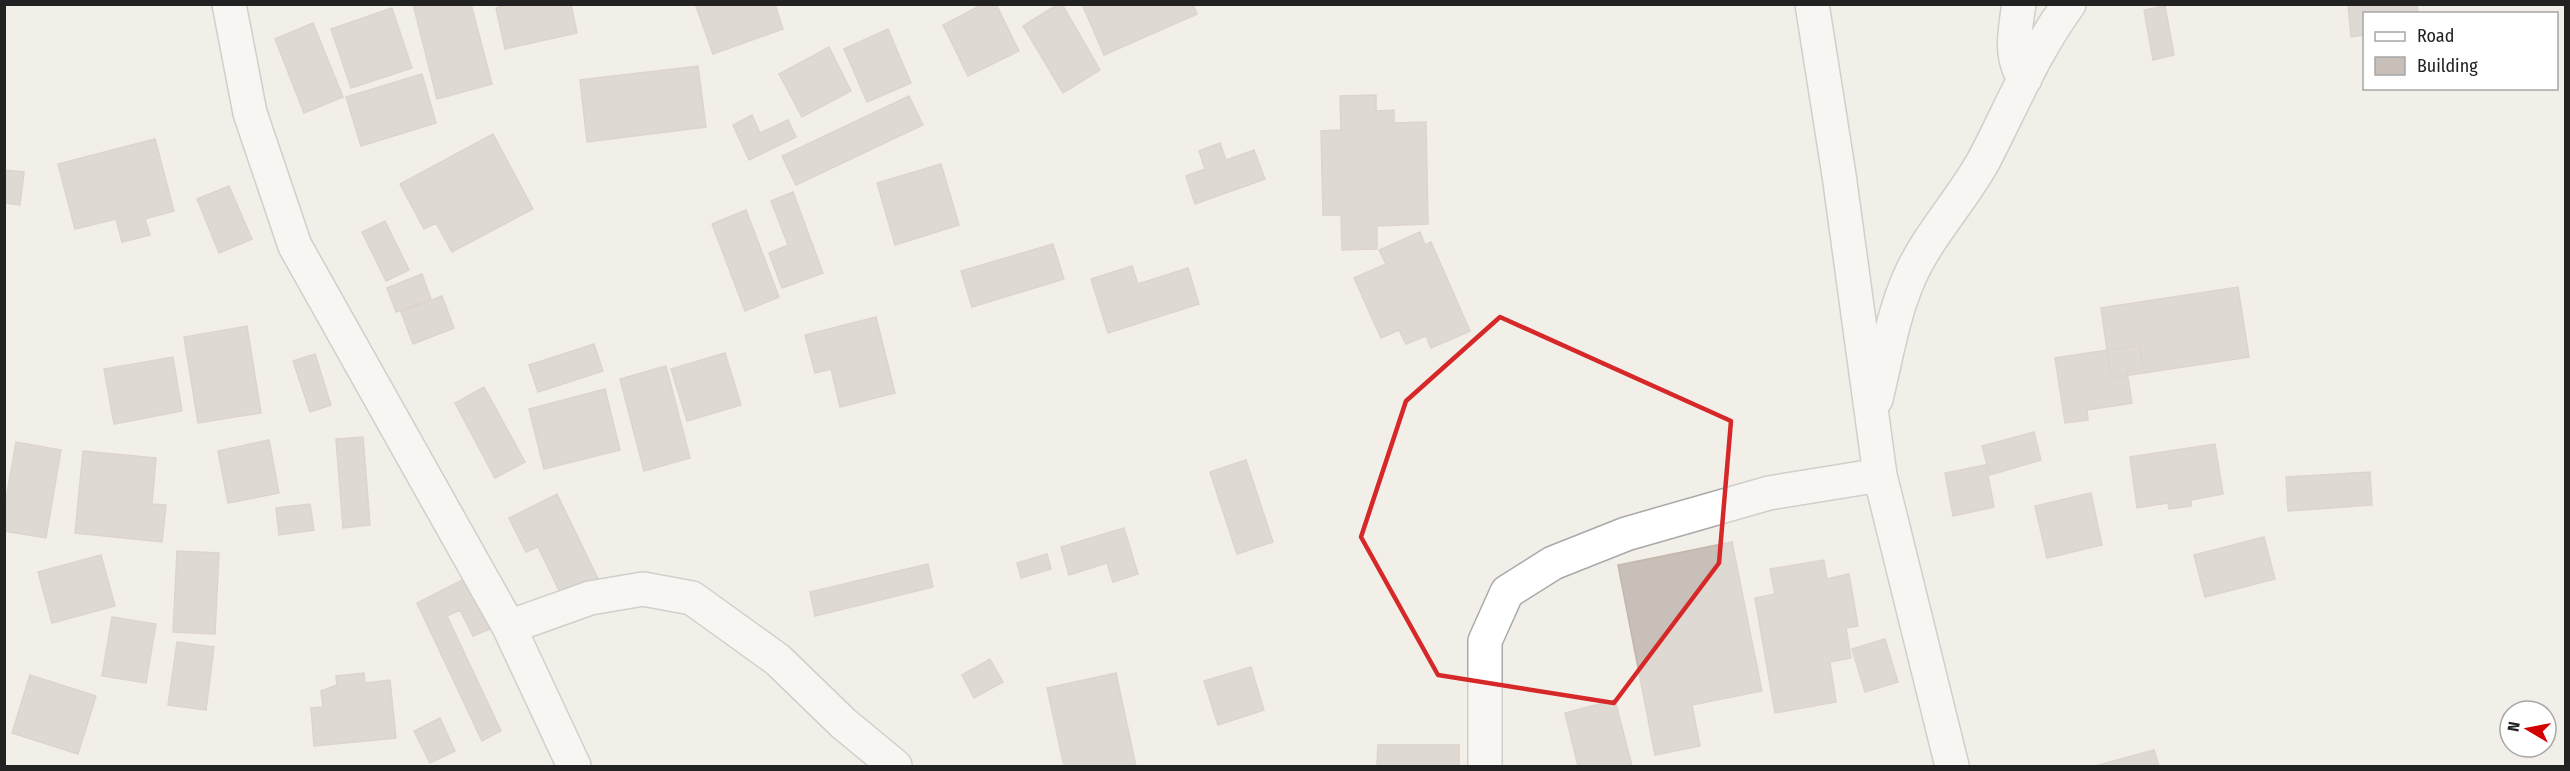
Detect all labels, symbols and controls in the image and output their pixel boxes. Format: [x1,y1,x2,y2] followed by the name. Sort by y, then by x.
[2363,12,2558,90] legend
[2417,25,2454,47] text: Road
[2417,55,2478,77] text: Building
[2498,699,2558,759] north arrow
[2504,720,2524,733] text: N

